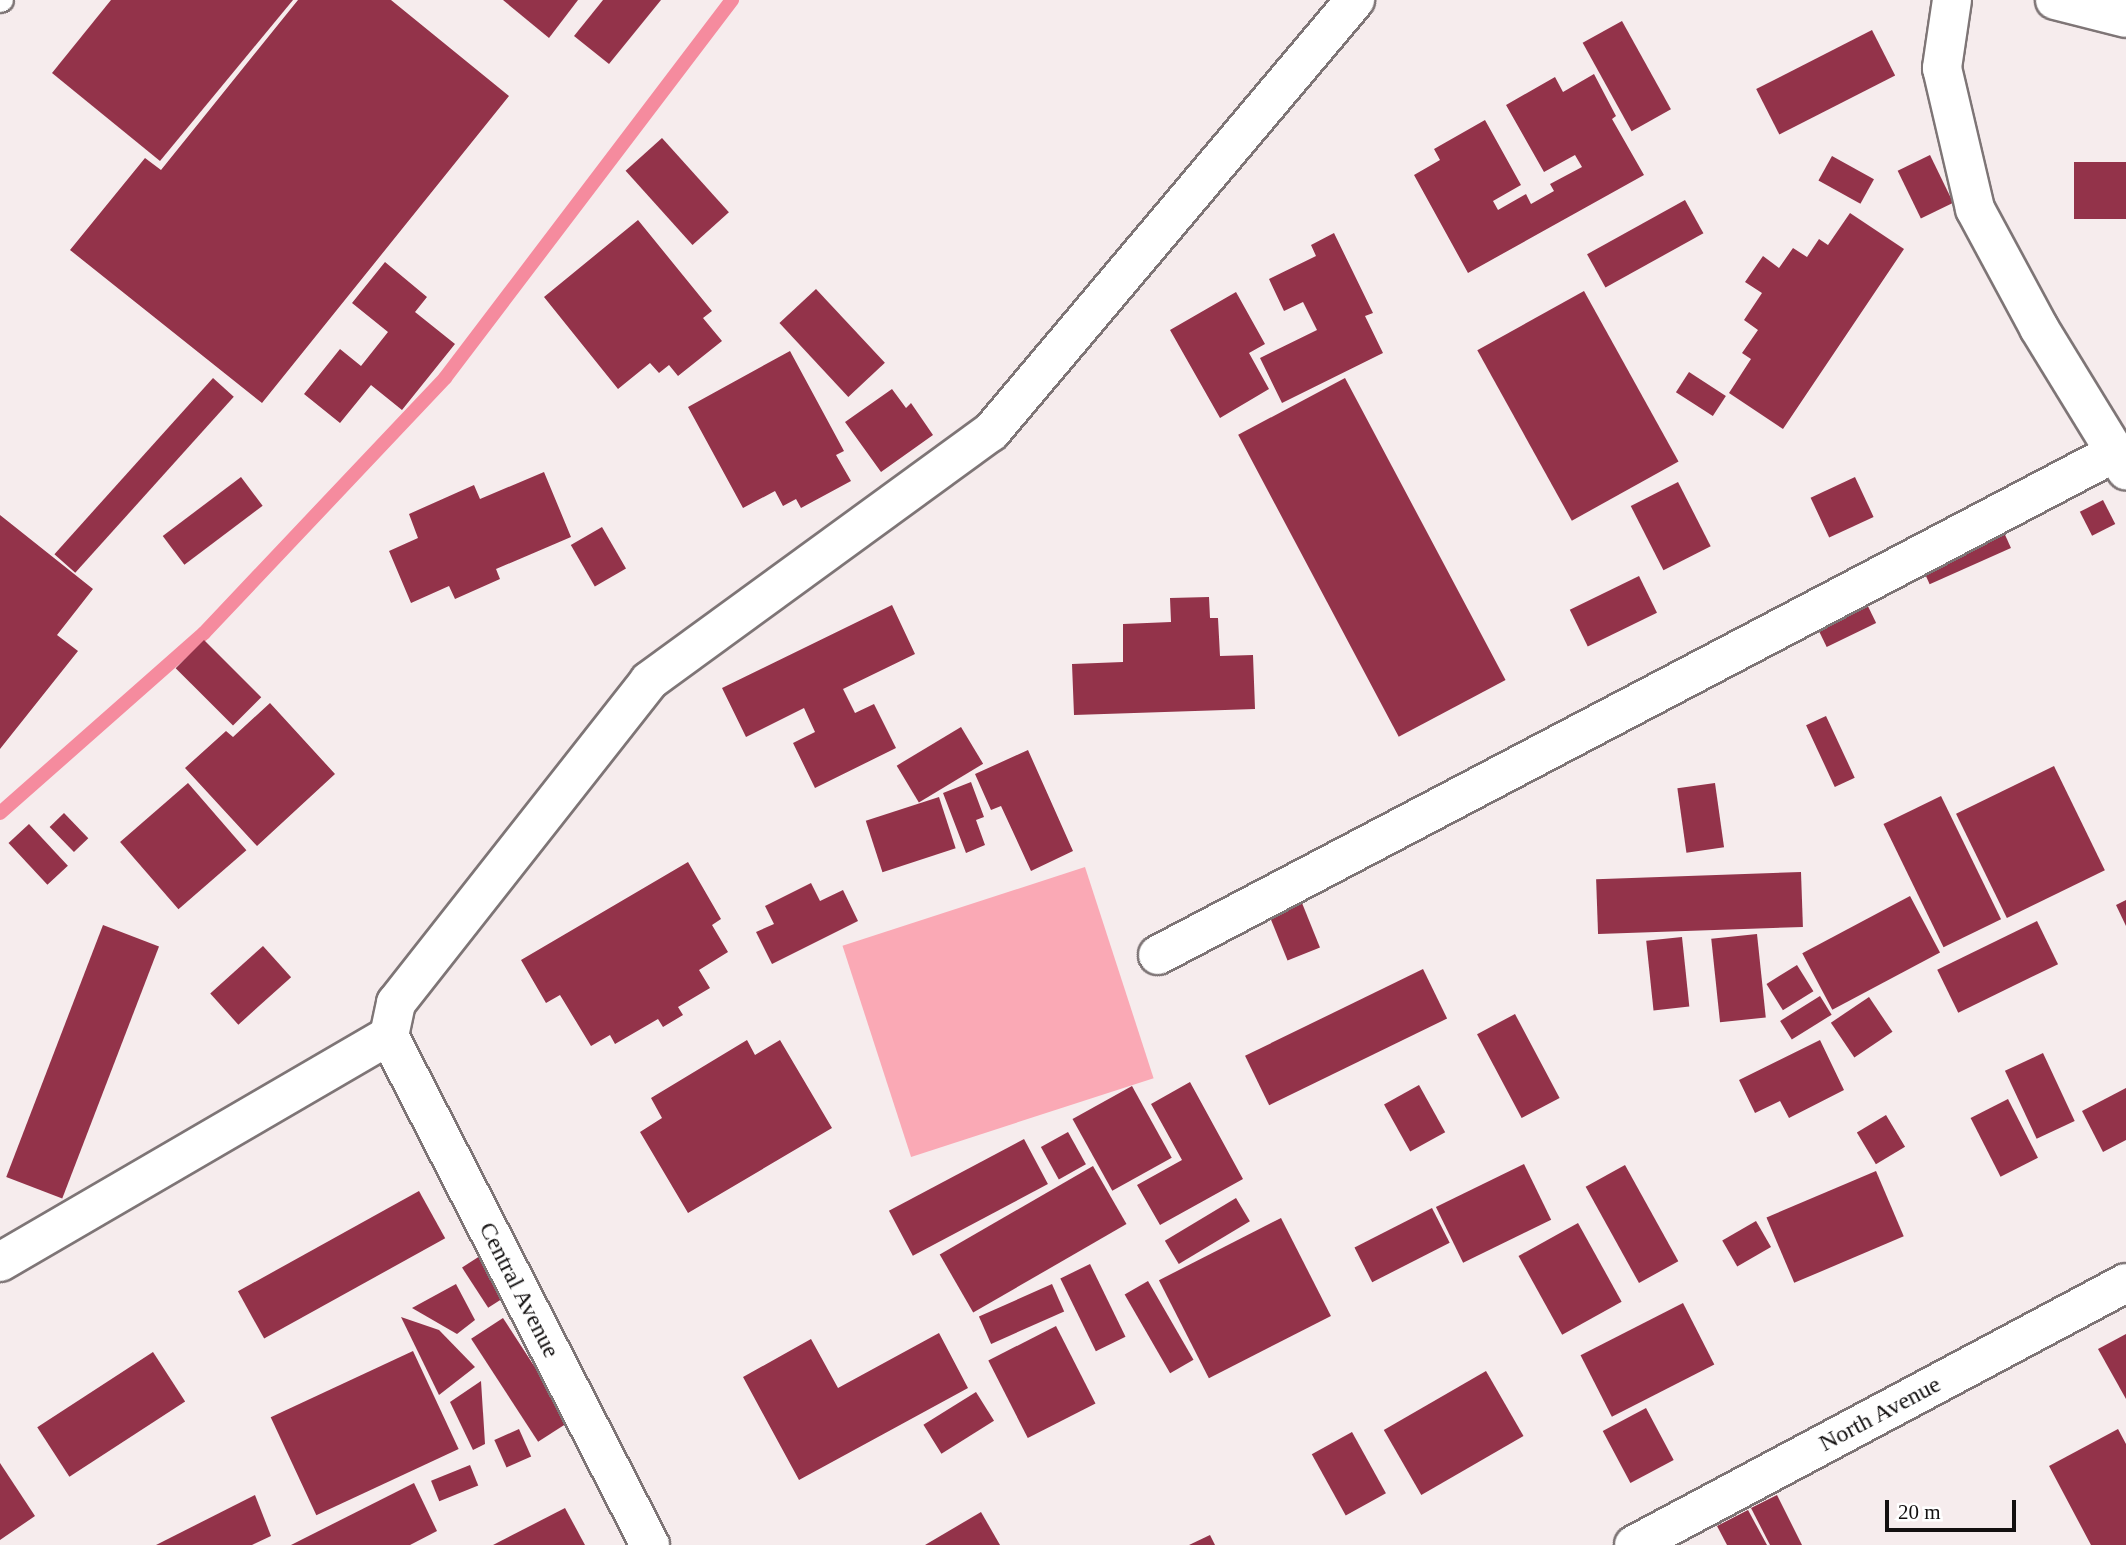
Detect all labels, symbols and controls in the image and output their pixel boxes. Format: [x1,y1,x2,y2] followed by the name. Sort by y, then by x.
[472,1217,566,1363] street label: Central Avenue
[1814,1370,1946,1458] street label: North Avenue
[1888,1486,2019,1530] scale bar
[1898,1500,1941,1524] text: 20 m

